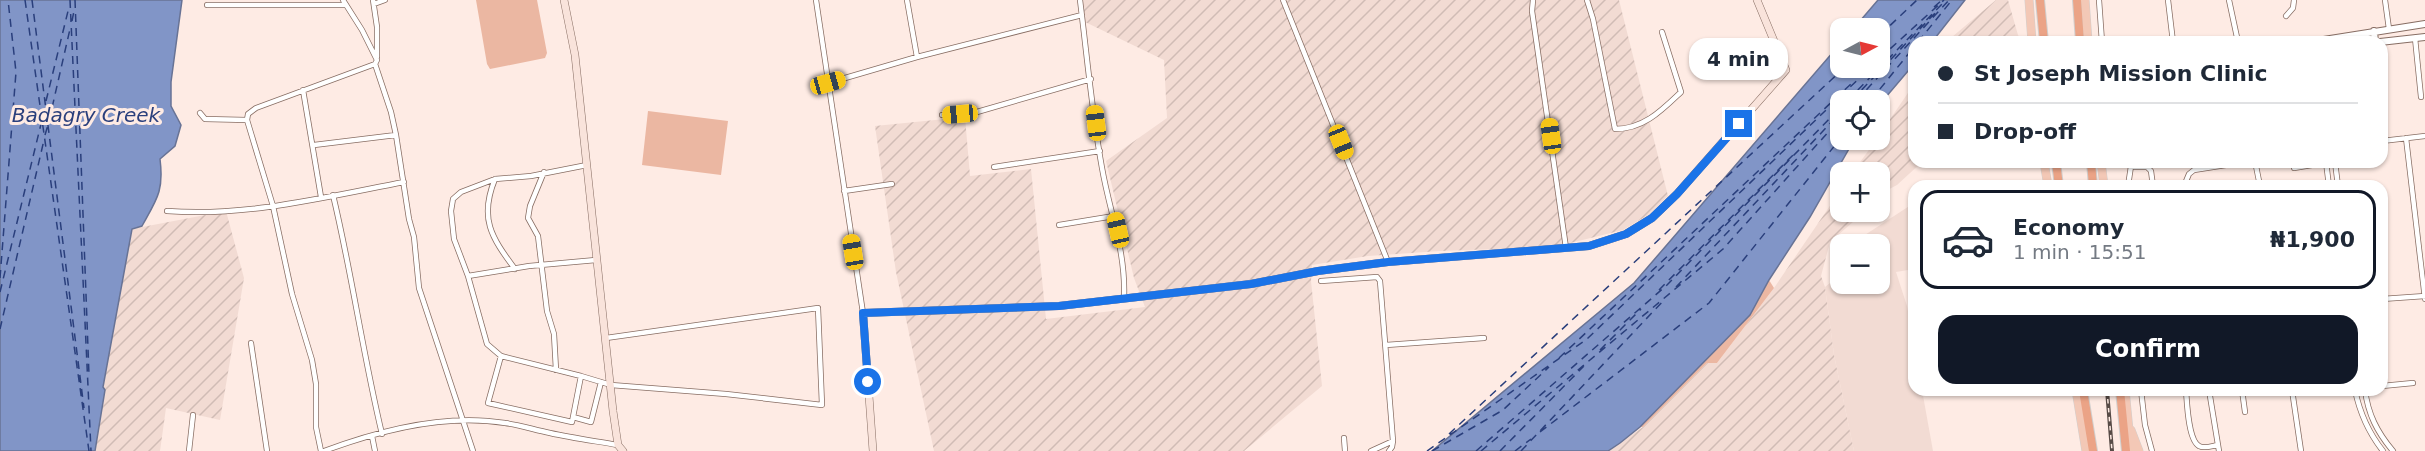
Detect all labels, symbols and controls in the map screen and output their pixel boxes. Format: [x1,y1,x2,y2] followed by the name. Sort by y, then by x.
[1830,18,1890,78] north arrow
[1830,18,1890,294] map controls
[1690,37,1788,79] callout: 4 min
[1707,47,1770,71] text: 4 min
[1974,61,2267,86] text: St Joseph Mission Clinic
[808,69,848,97] car
[1830,90,1890,150] button: locate
[12,103,162,127] water label: Badagry Creek
[941,103,979,125] car
[1085,104,1107,142] car
[1725,110,1752,137] route end
[1540,117,1562,155] car
[1974,119,2076,144] text: Drop-off
[1326,122,1356,162] car
[1830,162,1890,222] button: +
[1105,210,1131,250] car
[1941,213,1995,267] icon: car
[2013,215,2124,240] text: Economy
[2270,227,2355,252] text: ₦1,900
[841,233,865,271] car
[1830,234,1890,294] button: −
[2013,240,2147,264] text: 1 min · 15:51
[1938,315,2358,384] button: Confirm
[854,368,881,395] route start

